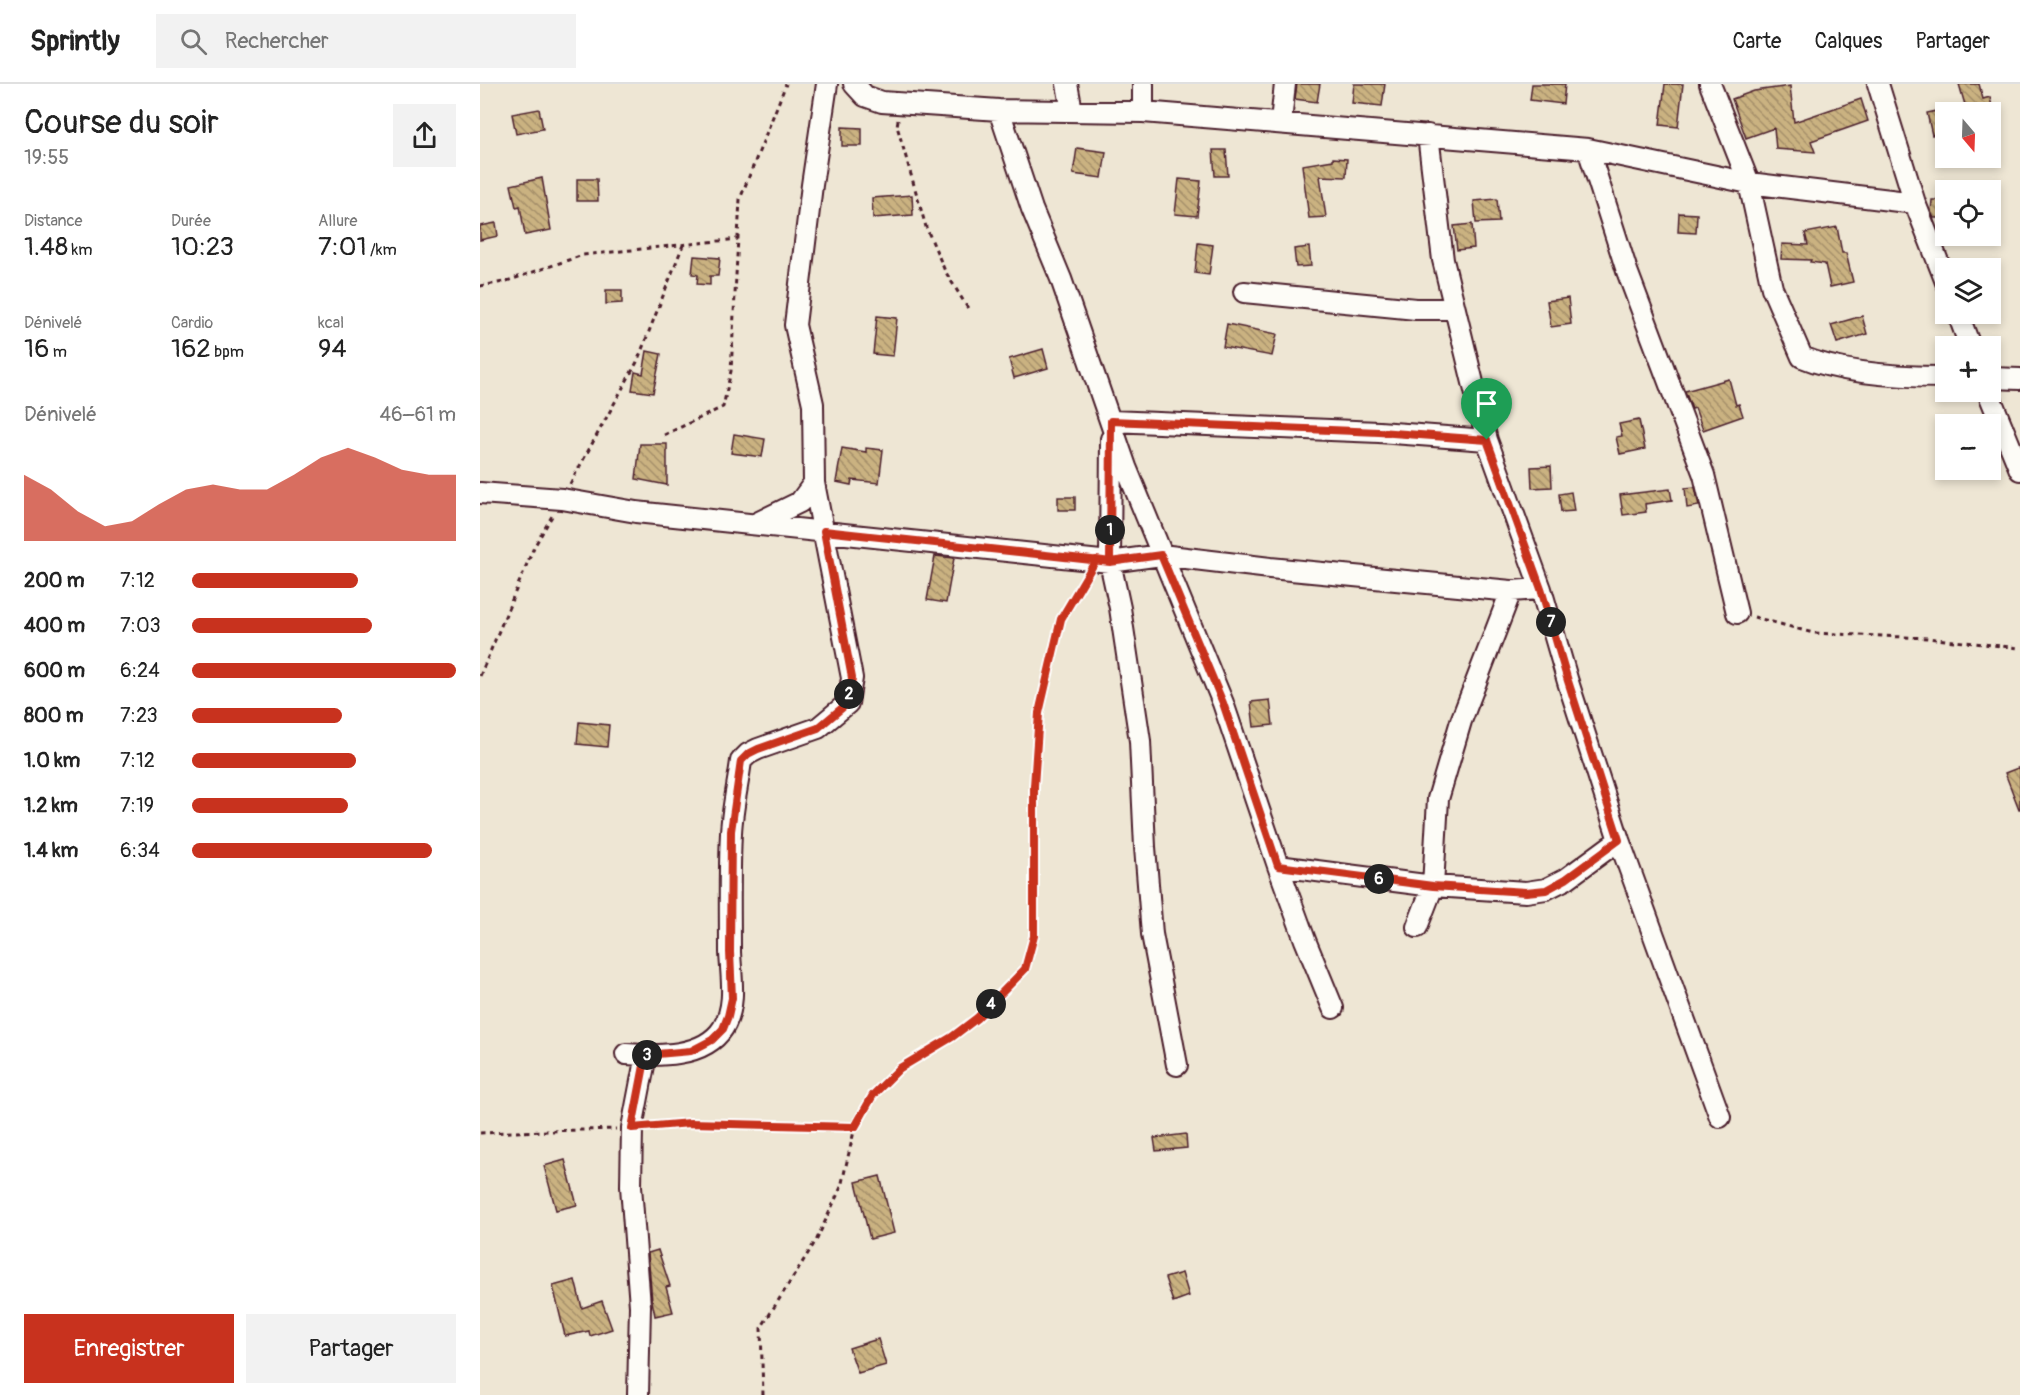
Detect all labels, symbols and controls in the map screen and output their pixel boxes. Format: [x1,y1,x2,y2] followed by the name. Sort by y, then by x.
[156,14,576,68] search box
[30,24,120,59] text: Sprintly
[177,25,210,58] icon: search
[225,27,329,55] text: Rechercher
[1732,28,1781,55] text: Carte
[1814,28,1882,55] text: Calques
[1915,28,1990,55] text: Partager
[24,102,219,143] text: Course du soir
[1935,102,2001,168] north arrow
[1935,102,2001,480] map controls
[393,104,456,167] button: share
[24,145,69,170] text: 19:55
[1935,180,2001,246] button: locate
[24,211,83,231] text: Distance
[171,211,211,231] text: Durée
[318,211,357,231] text: Allure
[24,231,68,263] text: 1.48
[171,231,234,263] text: 10:23
[318,231,367,263] text: 7:01
[68,240,92,260] text: km
[367,240,397,260] text: /km
[1935,258,2001,324] button: layers
[24,313,82,333] text: Dénivelé
[171,313,213,333] text: Cardio
[318,313,344,333] text: kcal
[24,333,49,365] text: 16
[171,333,211,365] text: 162
[318,333,346,365] text: 94
[1935,336,2001,402] button: +
[49,342,67,362] text: m
[211,342,244,362] text: bpm
[1461,378,1512,440] pin
[1470,387,1503,420] icon: arrive
[24,402,97,427] text: Dénivelé
[379,402,456,427] text: 46–61 m
[1935,414,2001,480] button: −
[1095,515,1125,545] pin: 1
[1107,520,1113,540] text: 1
[24,568,85,593] text: 200 m
[120,568,155,593] text: 7:12
[1536,607,1566,637] pin: 7
[1547,612,1555,632] text: 7
[24,613,85,638] text: 400 m
[120,613,161,638] text: 7:03
[24,658,85,683] text: 600 m
[120,658,160,683] text: 6:24
[834,679,864,709] pin: 2
[845,684,853,704] text: 2
[24,703,84,728] text: 800 m
[120,703,158,728] text: 7:23
[24,748,80,773] text: 1.0 km
[120,748,155,773] text: 7:12
[24,793,78,818] text: 1.2 km
[120,793,154,818] text: 7:19
[24,838,78,863] text: 1.4 km
[120,838,160,863] text: 6:34
[1364,864,1394,894] pin: 6
[1374,869,1384,889] text: 6
[976,989,1006,1019] pin: 4
[986,994,996,1014] text: 4
[632,1040,662,1070] pin: 3
[643,1045,651,1065] text: 3
[24,1314,234,1383] button: Enregistrer
[246,1314,456,1383] button: Partager

